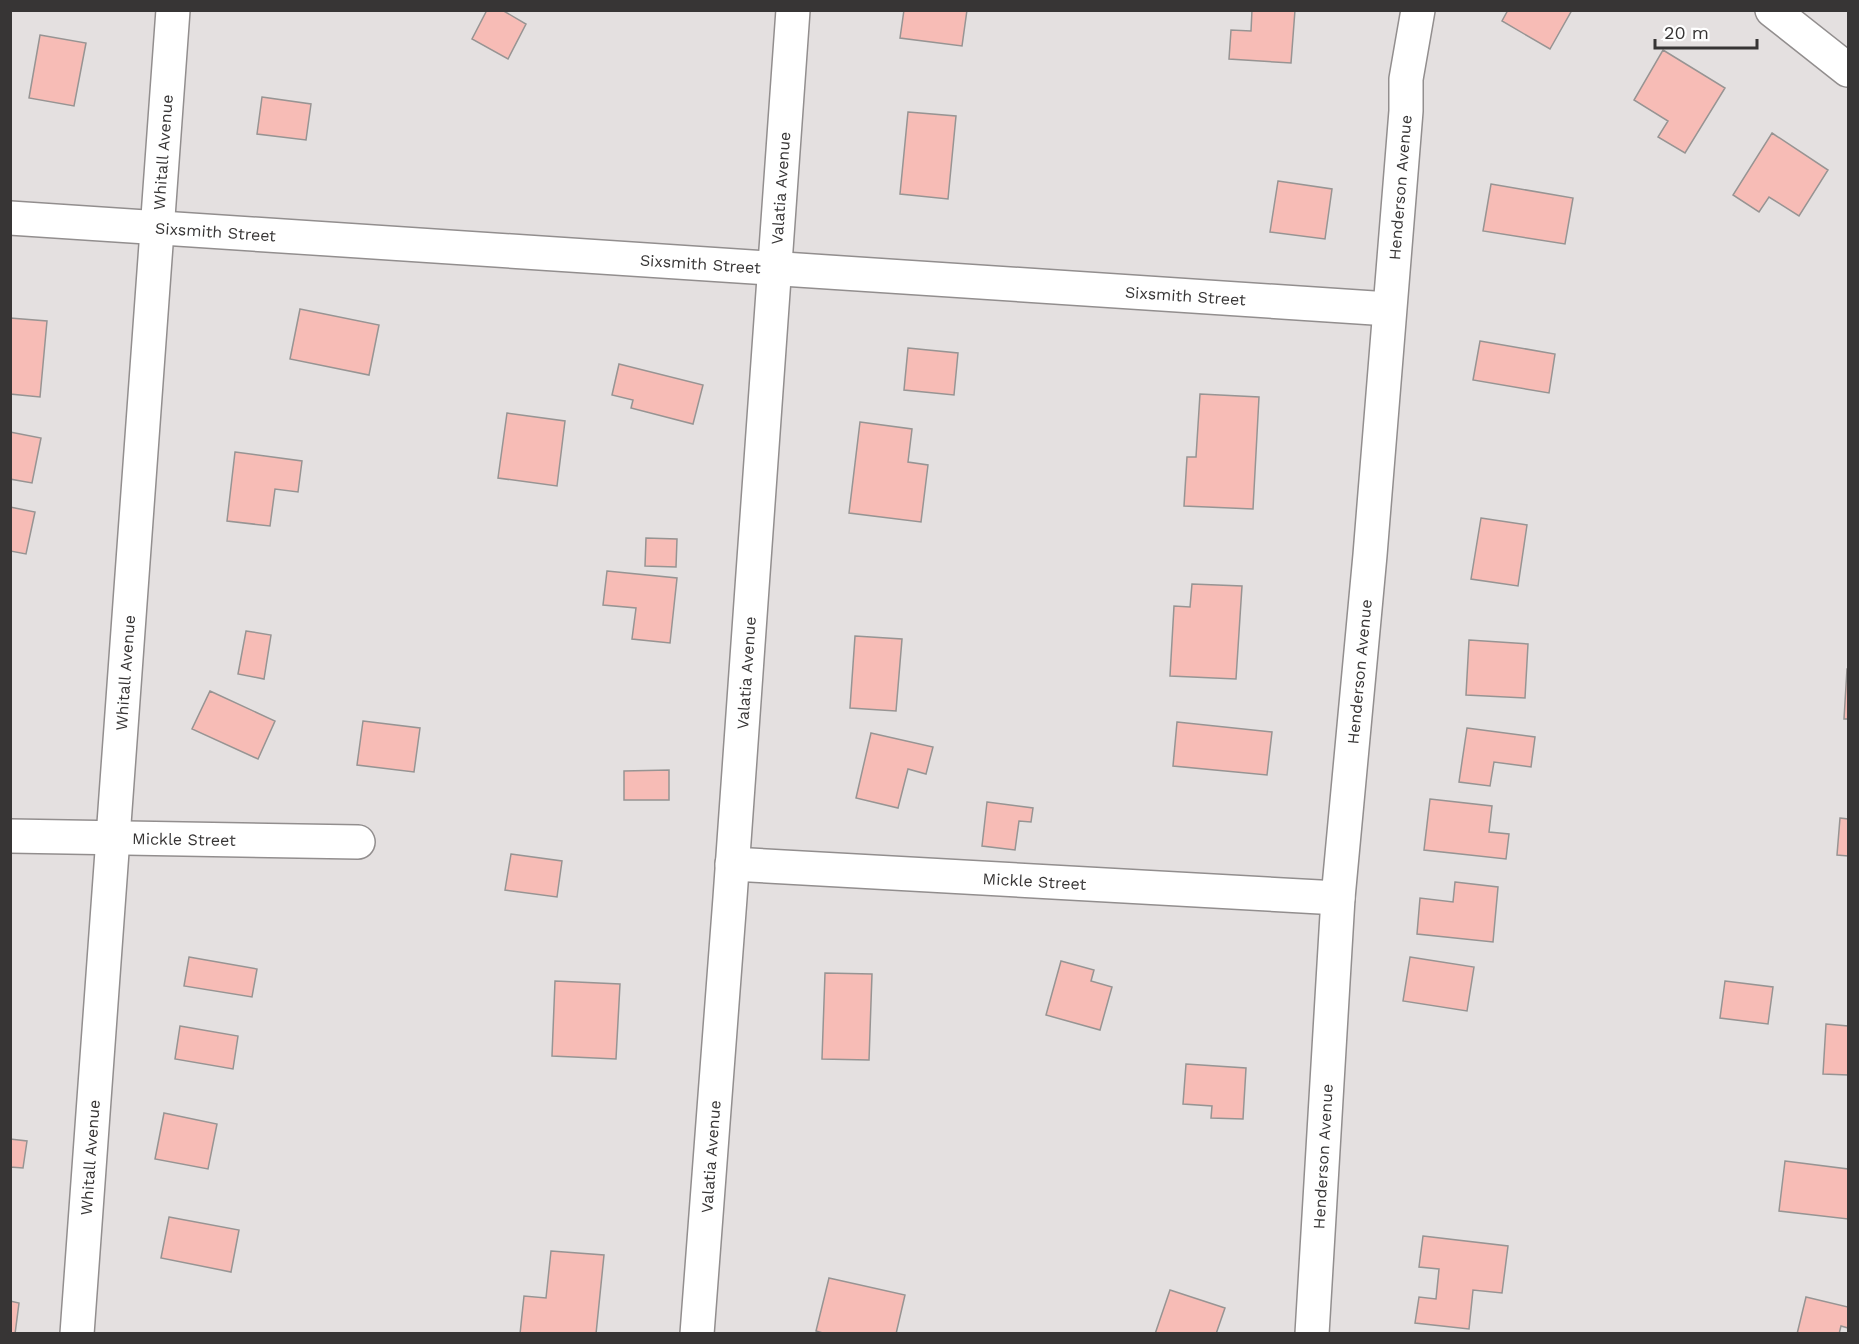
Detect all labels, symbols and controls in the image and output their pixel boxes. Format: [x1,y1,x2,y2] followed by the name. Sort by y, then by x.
[1655,12,1757,50] scale bar
[1664,22,1709,43] text: 20 m
[149,94,176,211] street label: Whitall Avenue
[1384,114,1415,261] street label: Henderson Avenue
[767,131,794,245] street label: Valatia Avenue
[155,218,277,245] street label: Sixsmith Street
[639,250,762,277] street label: Sixsmith Street
[1124,282,1247,309] street label: Sixsmith Street
[1343,598,1375,745] street label: Henderson Avenue
[111,614,139,731] street label: Whitall Avenue
[732,616,759,730] street label: Valatia Avenue
[132,829,236,849] street label: Mickle Street
[982,869,1087,893] street label: Mickle Street
[1309,1083,1336,1230] street label: Henderson Avenue
[76,1099,103,1216] street label: Whitall Avenue
[697,1099,724,1214] street label: Valatia Avenue

